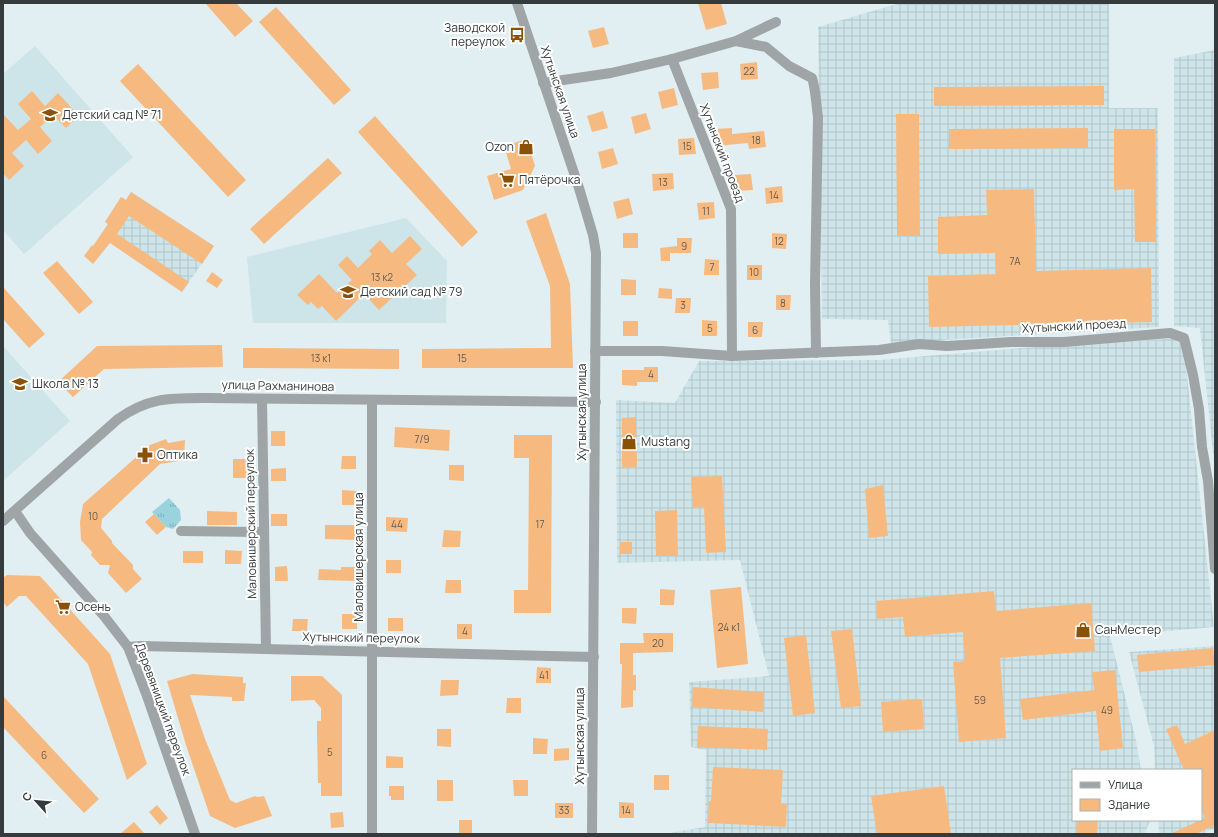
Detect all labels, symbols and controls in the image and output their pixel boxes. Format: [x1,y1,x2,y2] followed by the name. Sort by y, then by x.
[444,19,506,50] place label: Заводской переулок
[508,26,526,44] bus stop icon: Заводской переулок
[537,43,584,140] street label: Хутынская улица
[743,64,755,78] house number: 22
[696,101,749,205] street label: Хутынский проезд
[41,106,59,124] school or university icon: Детский сад № 71
[62,106,162,123] place label: Детский сад № 71
[751,133,761,147] house number: 18
[485,138,514,155] place label: Ozon
[517,138,535,156] shop icon: Ozon
[682,139,692,153] house number: 15
[498,171,516,189] supermarket icon: Пятёрочка
[519,171,580,188] place label: Пятёрочка
[658,175,668,189] house number: 13
[769,188,779,202] house number: 14
[702,204,710,218] house number: 11
[774,234,784,248] house number: 12
[681,239,687,253] house number: 9
[1010,254,1021,268] house number: 7А
[709,260,715,274] house number: 7
[749,265,759,279] house number: 10
[371,270,393,284] house number: 13 к2
[339,283,357,301] school or university icon: Детский сад № 79
[360,283,462,300] place label: Детский сад № 79
[780,296,786,310] house number: 8
[680,298,686,312] house number: 3
[1021,314,1127,337] street label: Хутынский проезд
[707,321,713,335] house number: 5
[752,323,758,337] house number: 6
[311,351,331,365] house number: 13 к1
[457,351,467,365] house number: 15
[573,363,590,461] street label: Хутынская улица
[648,367,654,381] house number: 4
[11,375,29,393] school or university icon: Школа № 13
[32,375,99,392] place label: Школа № 13
[222,376,335,395] street label: улица Рахманинова
[414,432,430,446] house number: 7/9
[620,433,638,451] shop icon: Mustang
[641,433,690,450] place label: Mustang
[136,446,154,464] pharmacy icon: Оптика
[157,446,198,463] place label: Оптика
[241,448,260,599] street label: Маловишерский переулок
[350,492,367,622] street label: Маловишерская улица
[88,509,98,523] house number: 10
[391,517,403,531] house number: 44
[536,517,544,531] house number: 17
[54,598,72,616] supermarket icon: Осень
[75,598,111,615] place label: Осень
[718,620,740,634] house number: 24 к1
[1074,621,1092,639] shop icon: СанМестер
[1095,621,1161,638] place label: СанМестер
[462,624,468,638] house number: 4
[302,628,421,647] street label: Хутынский переулок
[652,636,664,650] house number: 20
[131,640,196,779] street label: Деревяницкий переулок
[539,668,549,682] house number: 41
[571,687,588,785] street label: Хутынская улица
[974,693,986,707] house number: 59
[1101,703,1113,717] house number: 49
[327,745,333,759] house number: 5
[41,748,47,762] house number: 6
[1072,769,1202,821] legend
[1108,776,1142,793] text: Улица
[16,781,56,821] north arrow
[18,789,35,803] text: С
[1108,796,1150,813] text: Здание
[558,803,570,817] house number: 33
[621,803,631,817] house number: 14

